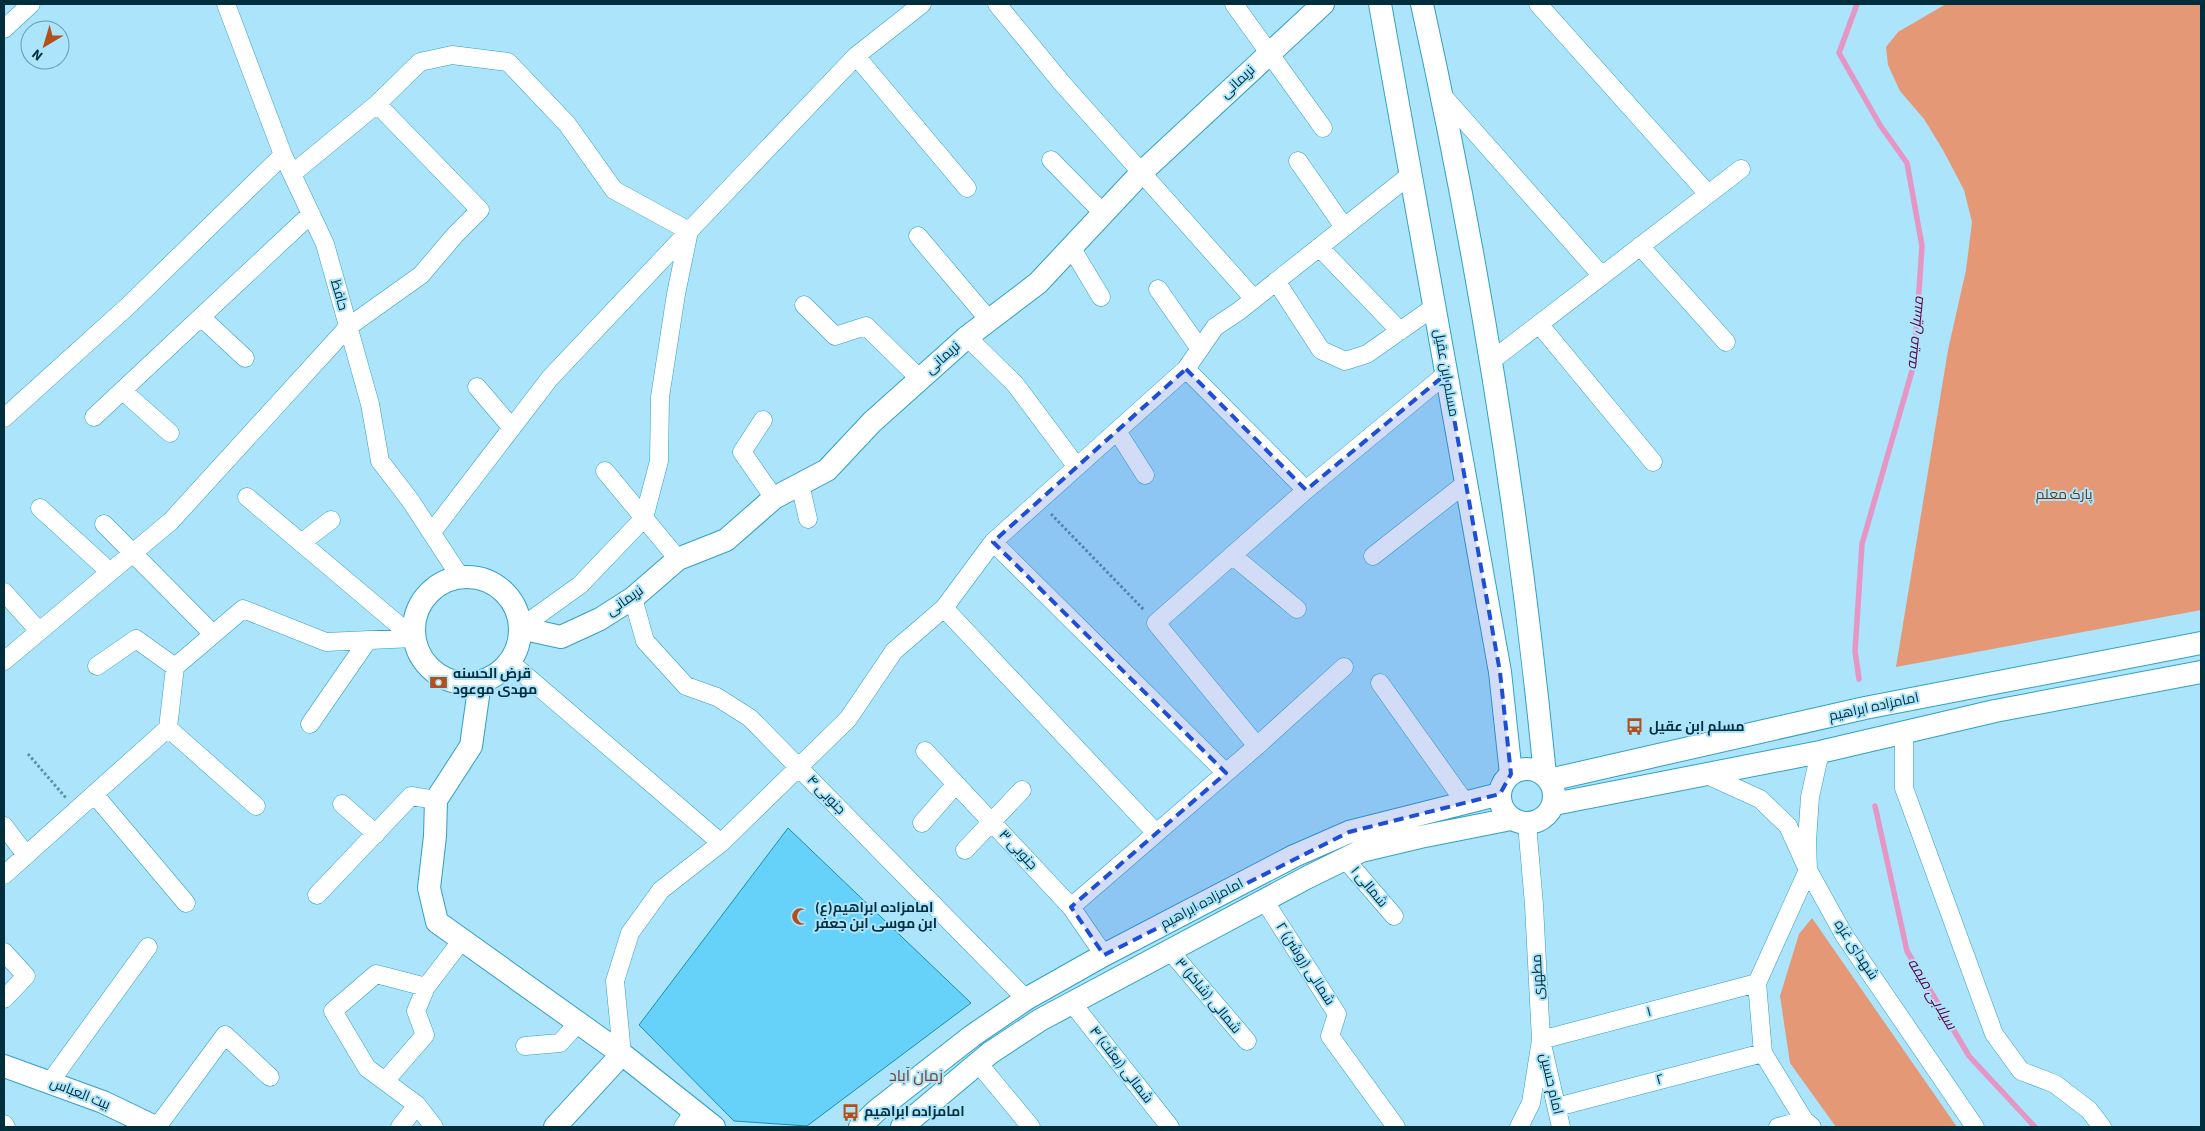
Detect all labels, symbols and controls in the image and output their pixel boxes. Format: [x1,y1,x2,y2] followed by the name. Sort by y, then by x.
[20,20,70,70] north arrow
[28,44,47,65] text: N
[1216,61,1260,103] street label: نریمانی
[325,277,353,313] street label: حافظ
[1901,295,1929,371] water label: مسیل میمه
[1428,328,1464,418] street label: مسلم ابن عقیل
[921,337,965,379] street label: نریمانی
[2036,485,2093,505] park label: پارک معلم
[602,581,648,621] street label: نریمانی
[453,664,537,700] place label: قرض الحسنه مهدی موعود
[429,672,449,692] bank icon: قرض الحسنه مهدی موعود
[1827,688,1921,726] street label: امامزاده ابراهیم
[1625,717,1645,737] bus stop icon: مسلم ابن عقیل
[1649,717,1744,737] place label: مسلم ابن عقیل
[802,771,850,819] street label: ۴ جنوبی
[994,825,1042,875] street label: ۳ جنوبی
[1346,862,1392,912] street label: ۱ شمالی
[1157,874,1247,934] street label: امامزاده ابراهیم
[814,898,937,934] place label: (ع)امامزاده ابراهیم ابن موسی ابن جعفر
[791,906,811,926] mosque icon: (ع)امامزاده ابراهیم ابن موسی ابن جعفر
[1829,916,1883,984] street label: شهدای غزه
[1271,919,1339,1009] street label: ۲ شمالی (روشن)
[1170,954,1246,1038] street label: ۳ شمالی (شاکر)
[1527,954,1549,1000] street label: مطهری
[1902,954,1962,1034] water label: سیلابی میمه
[1644,1002,1654,1022] street label: ۱
[1084,1022,1158,1108] street label: ۴ شمالی (بعثت)
[1534,1051,1568,1117] street label: امام حسین
[889,1065,943,1087] district label: زمان آباد
[1654,1069,1666,1091] street label: ۲
[47,1073,113,1115] street label: بیت العباس
[840,1102,860,1122] bus stop icon: امامزاده ابراهیم
[864,1102,965,1122] place label: امامزاده ابراهیم

